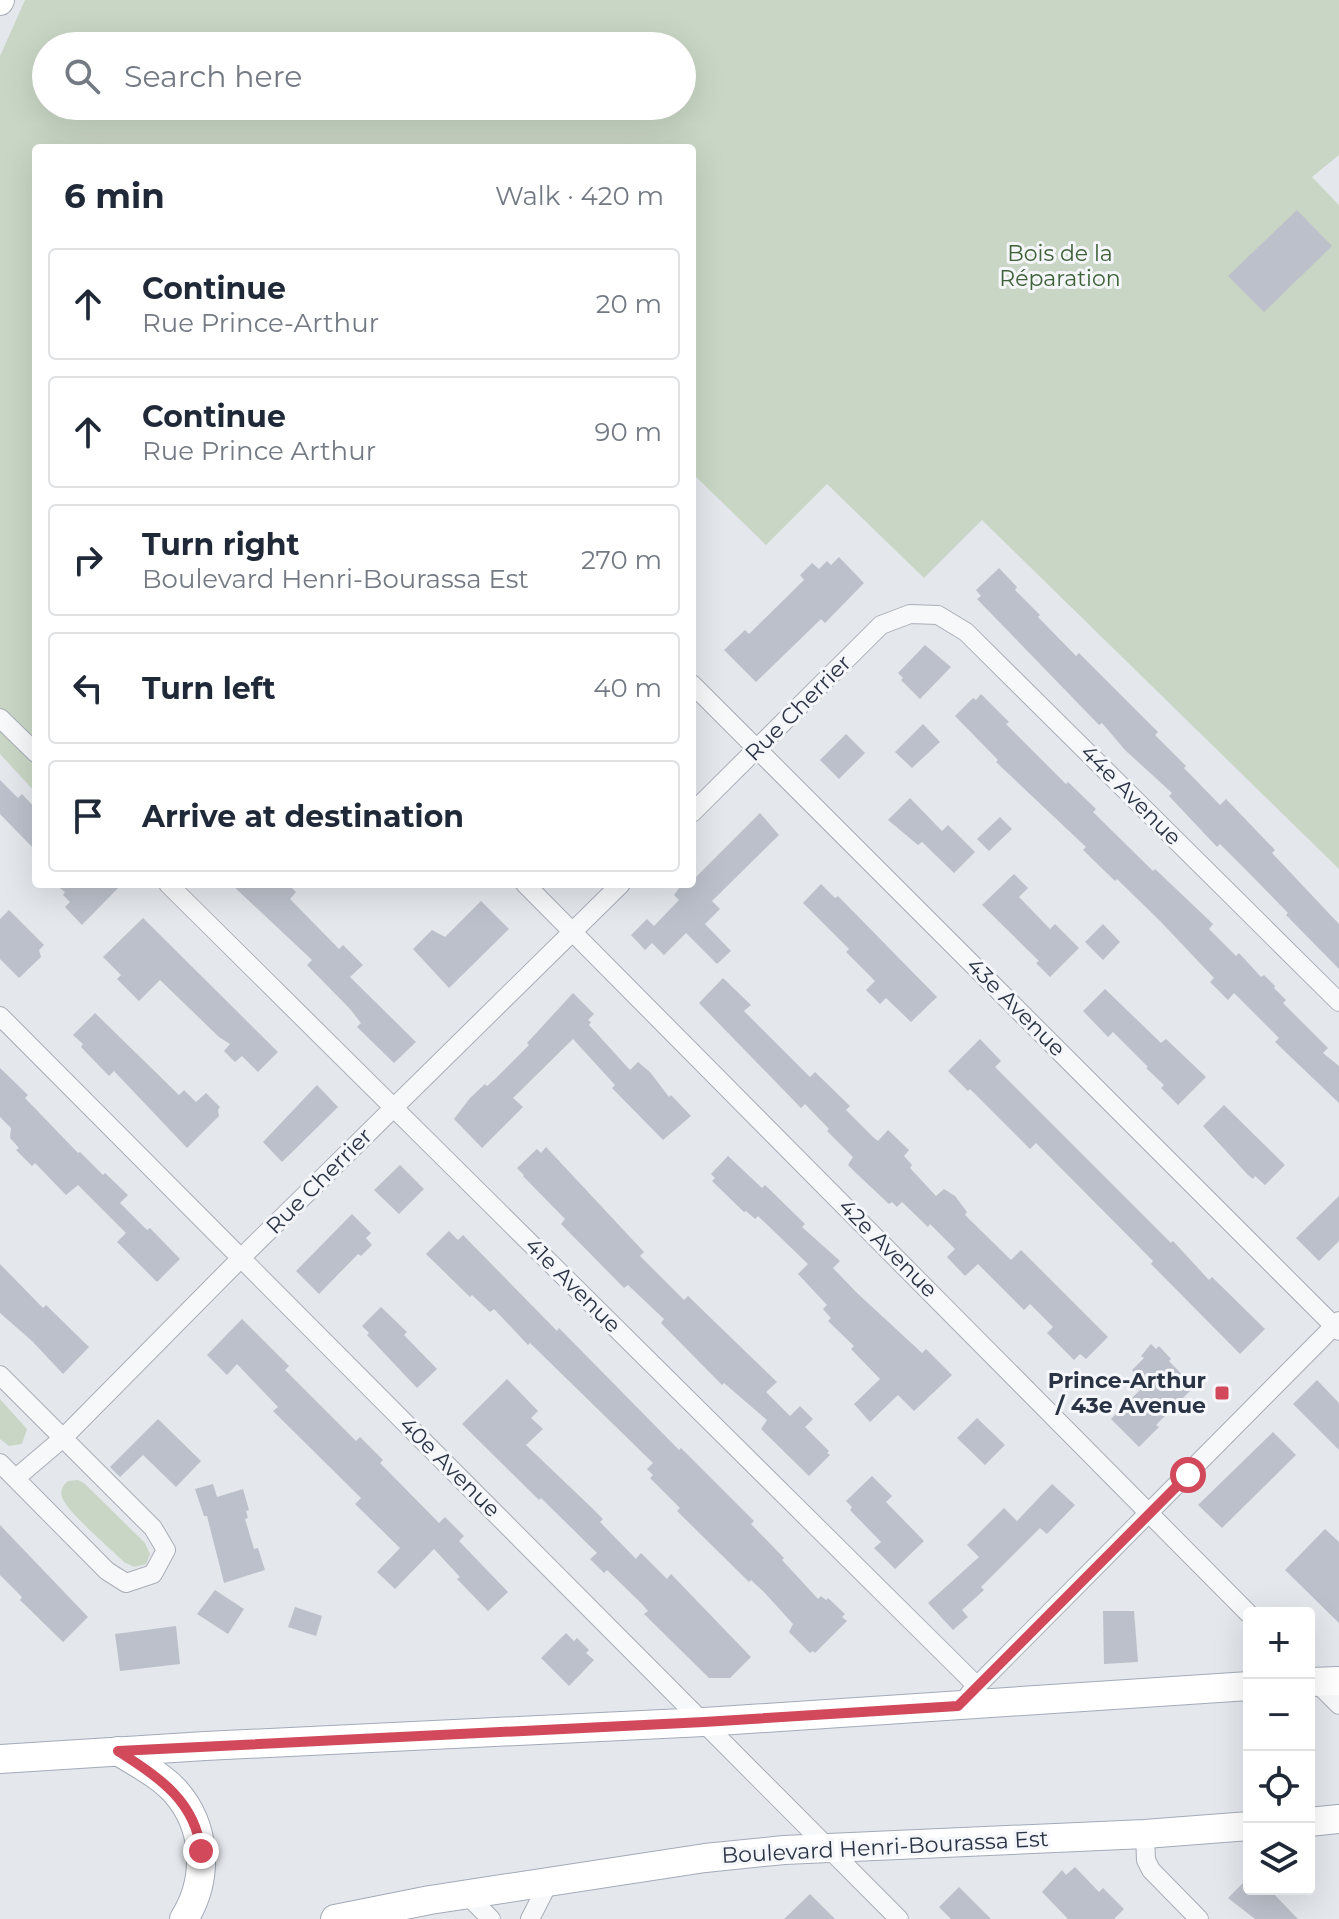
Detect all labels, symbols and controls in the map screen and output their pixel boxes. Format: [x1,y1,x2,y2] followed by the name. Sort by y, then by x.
[32,32,696,120] search box
[60,54,104,98] icon: search
[124,58,302,95] text: Search here
[64,175,165,217] text: 6 min
[495,180,664,212] text: Walk · 420 m
[999,240,1121,292] park label: Bois de la Réparation
[142,270,286,307] text: Continue
[66,282,110,326] icon: ahead
[596,288,662,320] text: 20 m
[142,307,379,339] text: Rue Prince-Arthur
[142,398,286,435] text: Continue
[66,410,110,454] icon: ahead
[595,416,662,448] text: 90 m
[142,435,376,467] text: Rue Prince Arthur
[142,526,299,563] text: Turn right
[66,538,110,582] icon: right
[581,544,662,576] text: 270 m
[142,563,529,595] text: Boulevard Henri-Bourassa Est
[739,649,857,767] street label: Rue Cherrier
[66,666,110,710] icon: left
[142,670,275,707] text: Turn left
[593,672,662,704] text: 40 m
[1075,739,1187,851] street label: 44e Avenue
[66,794,110,838] icon: arrive
[142,798,464,835] text: Arrive at destination
[961,952,1071,1062] street label: 43e Avenue
[260,1122,378,1240] street label: Rue Cherrier
[833,1193,943,1303] street label: 42e Avenue
[520,1232,626,1338] street label: 41e Avenue
[1048,1367,1206,1419] place label: Prince-Arthur / 43e Avenue
[1213,1384,1231,1402] marker: Prince-Arthur / 43e Avenue
[394,1411,506,1523] street label: 40e Avenue
[1170,1457,1206,1493] route start
[1243,1607,1315,1895] map controls
[1243,1607,1315,1679] button: +
[1243,1679,1315,1751] button: −
[1243,1751,1315,1823] button: locate
[1243,1823,1315,1895] button: layers
[721,1825,1049,1869] street label: Boulevard Henri-Bourassa Est
[183,1833,219,1869] route end

